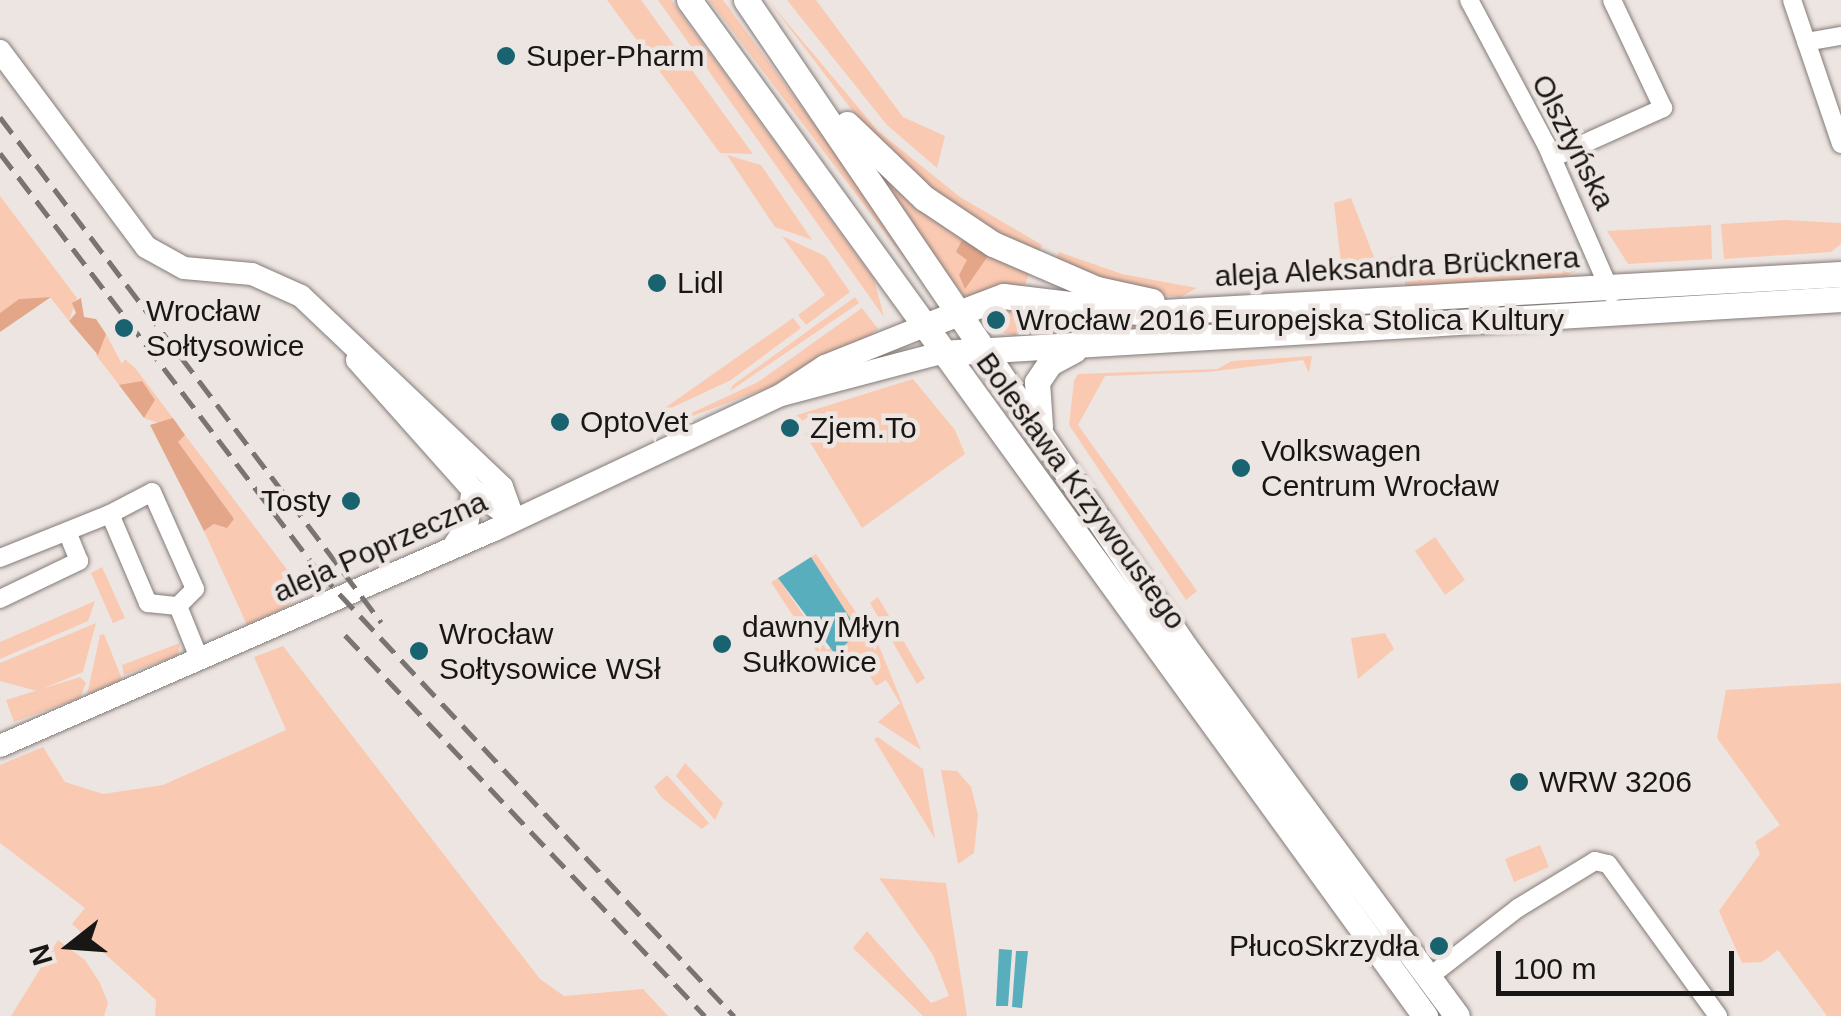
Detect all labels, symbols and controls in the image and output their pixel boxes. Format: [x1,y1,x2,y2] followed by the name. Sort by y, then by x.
[526,38,704,74] place label: Super-Pharm
[495,45,517,67] marker: Super-Pharm
[1524,68,1622,216] street label: Olsztyńska
[1213,239,1581,295] street label: aleja Aleksandra Brücknera
[677,265,724,301] place label: Lidl
[646,272,668,294] marker: Lidl
[146,293,304,364] place label: Wrocław Sołtysowice
[1016,302,1564,338] place label: Wrocław 2016 Europejska Stolica Kultury
[985,309,1007,331] marker: Wrocław 2016 Europejska Stolica Kultury
[111,315,137,341] marker: Wrocław Sołtysowice
[968,346,1194,636] street label: Bolesława Krzywoustego
[580,404,688,440] place label: OptoVet
[810,410,917,446] place label: Zjem.To
[549,411,571,433] marker: OptoVet
[779,417,801,439] marker: Zjem.To
[1261,433,1499,504] place label: Volkswagen Centrum Wrocław
[1230,457,1252,479] marker: Volkswagen Centrum Wrocław
[261,483,331,519] place label: Tosty
[268,484,492,610] street label: aleja Poprzeczna
[340,490,362,512] marker: Tosty
[742,609,900,680] place label: dawny Młyn Sułkowice
[439,616,661,686] place label: Wrocław Sołtysowice WSł
[711,633,733,655] marker: dawny Młyn Sułkowice
[408,640,430,662] marker: Wrocław Sołtysowice WSł
[1539,764,1692,800] place label: WRW 3206
[1508,771,1530,793] marker: WRW 3206
[20,896,120,996] north arrow
[1229,928,1419,964] place label: PłucoSkrzydła
[1501,931,1738,993] scale bar
[1428,935,1450,957] marker: PłucoSkrzydła
[23,941,59,969] text: N
[1513,952,1596,985] text: 100 m

